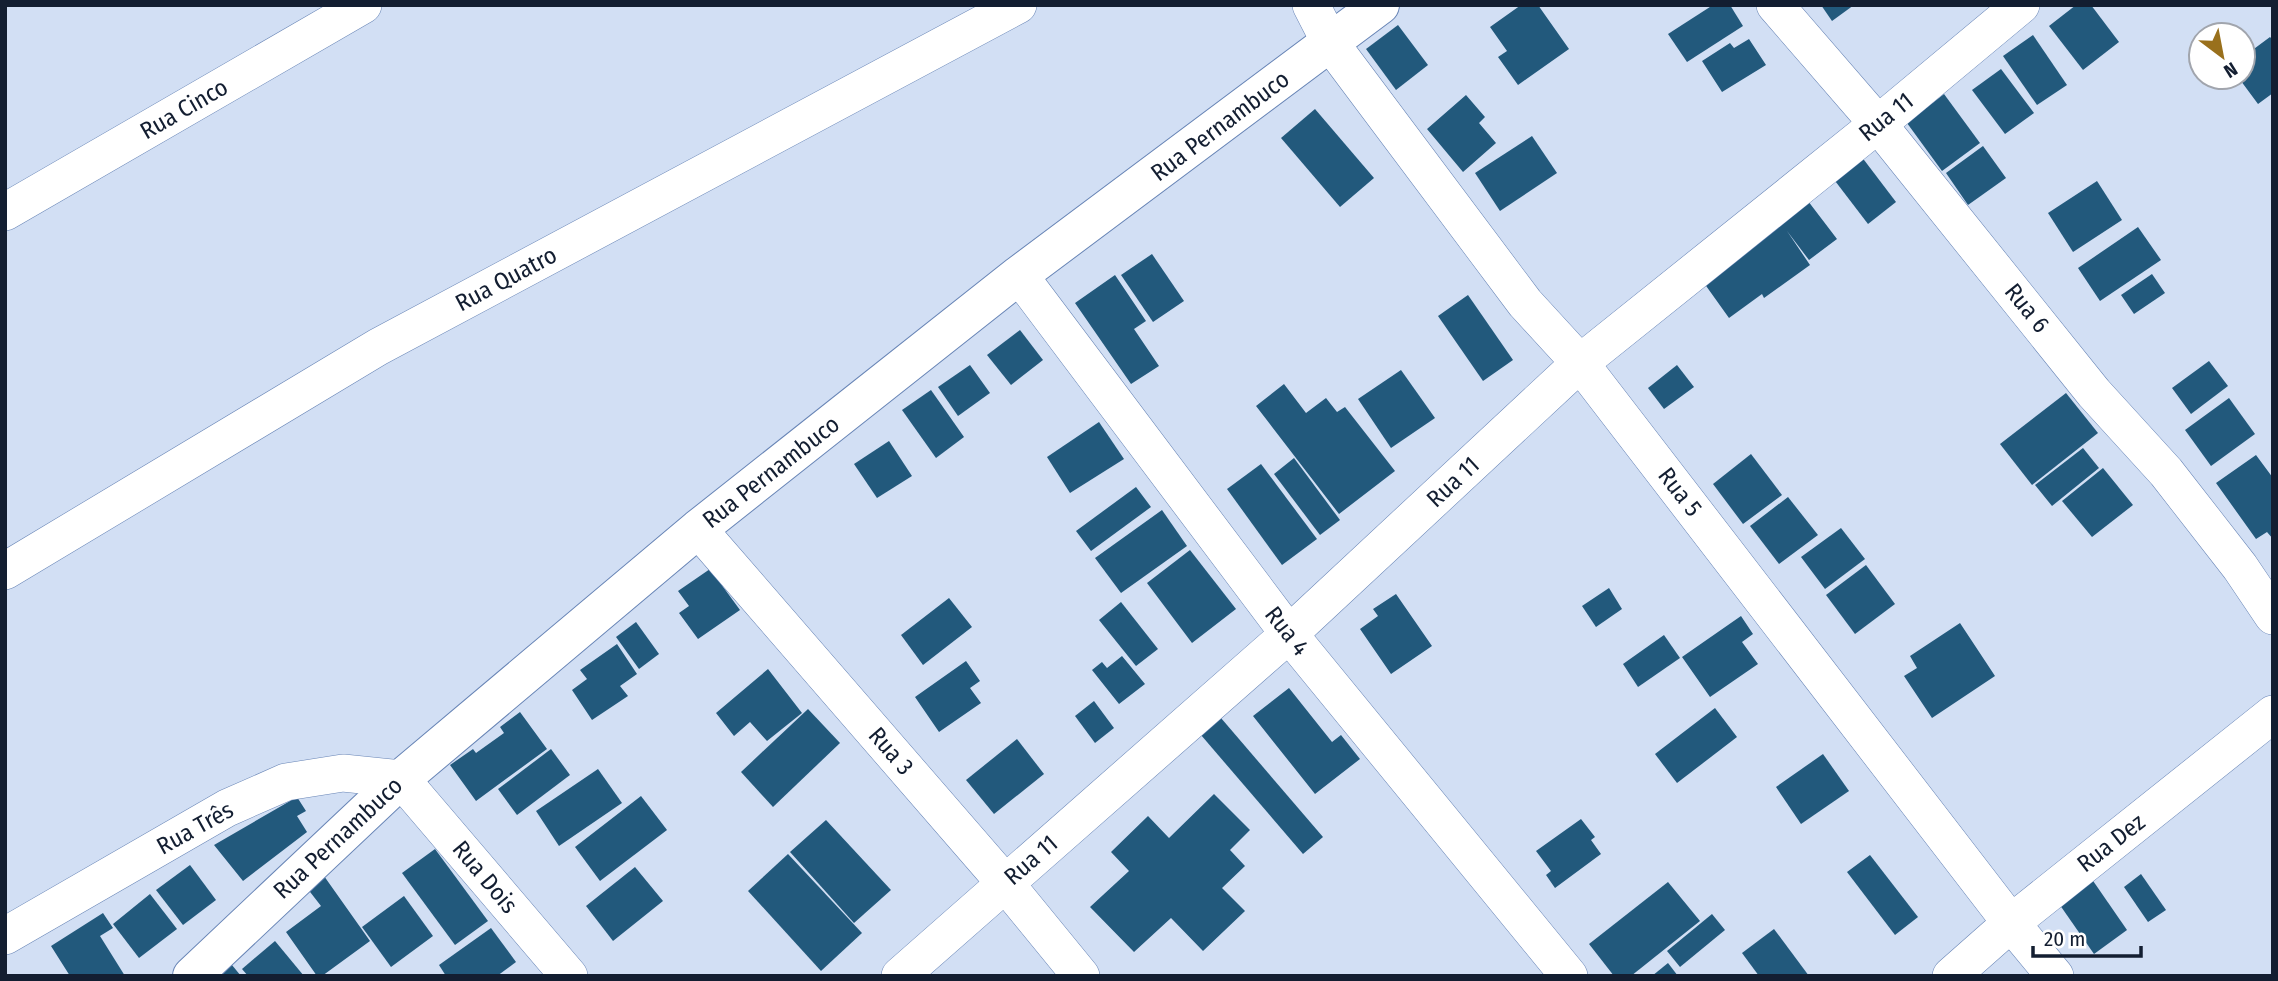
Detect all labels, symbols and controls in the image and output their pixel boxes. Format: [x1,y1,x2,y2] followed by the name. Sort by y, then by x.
[2187,21,2257,91] north arrow
[2220,57,2242,83] text: N
[1145,65,1295,187] street label: Rua Pernambuco
[135,73,233,145] street label: Rua Cinco
[1853,87,1919,147] street label: Rua 11
[451,241,561,317] street label: Rua Quatro
[1999,278,2055,338] street label: Rua 6
[697,410,845,534] street label: Rua Pernambuco
[1421,451,1485,513] street label: Rua 11
[1652,462,1708,522] street label: Rua 5
[1259,601,1315,661] street label: Rua 4
[863,721,919,781] street label: Rua 3
[268,771,408,905] street label: Rua Pernambuco
[152,796,238,860] street label: Rua Três
[2072,808,2150,878] street label: Rua Dez
[999,829,1063,891] street label: Rua 11
[447,835,523,919] street label: Rua Dois
[2033,914,2142,958] scale bar
[2044,926,2085,952] text: 20 m

